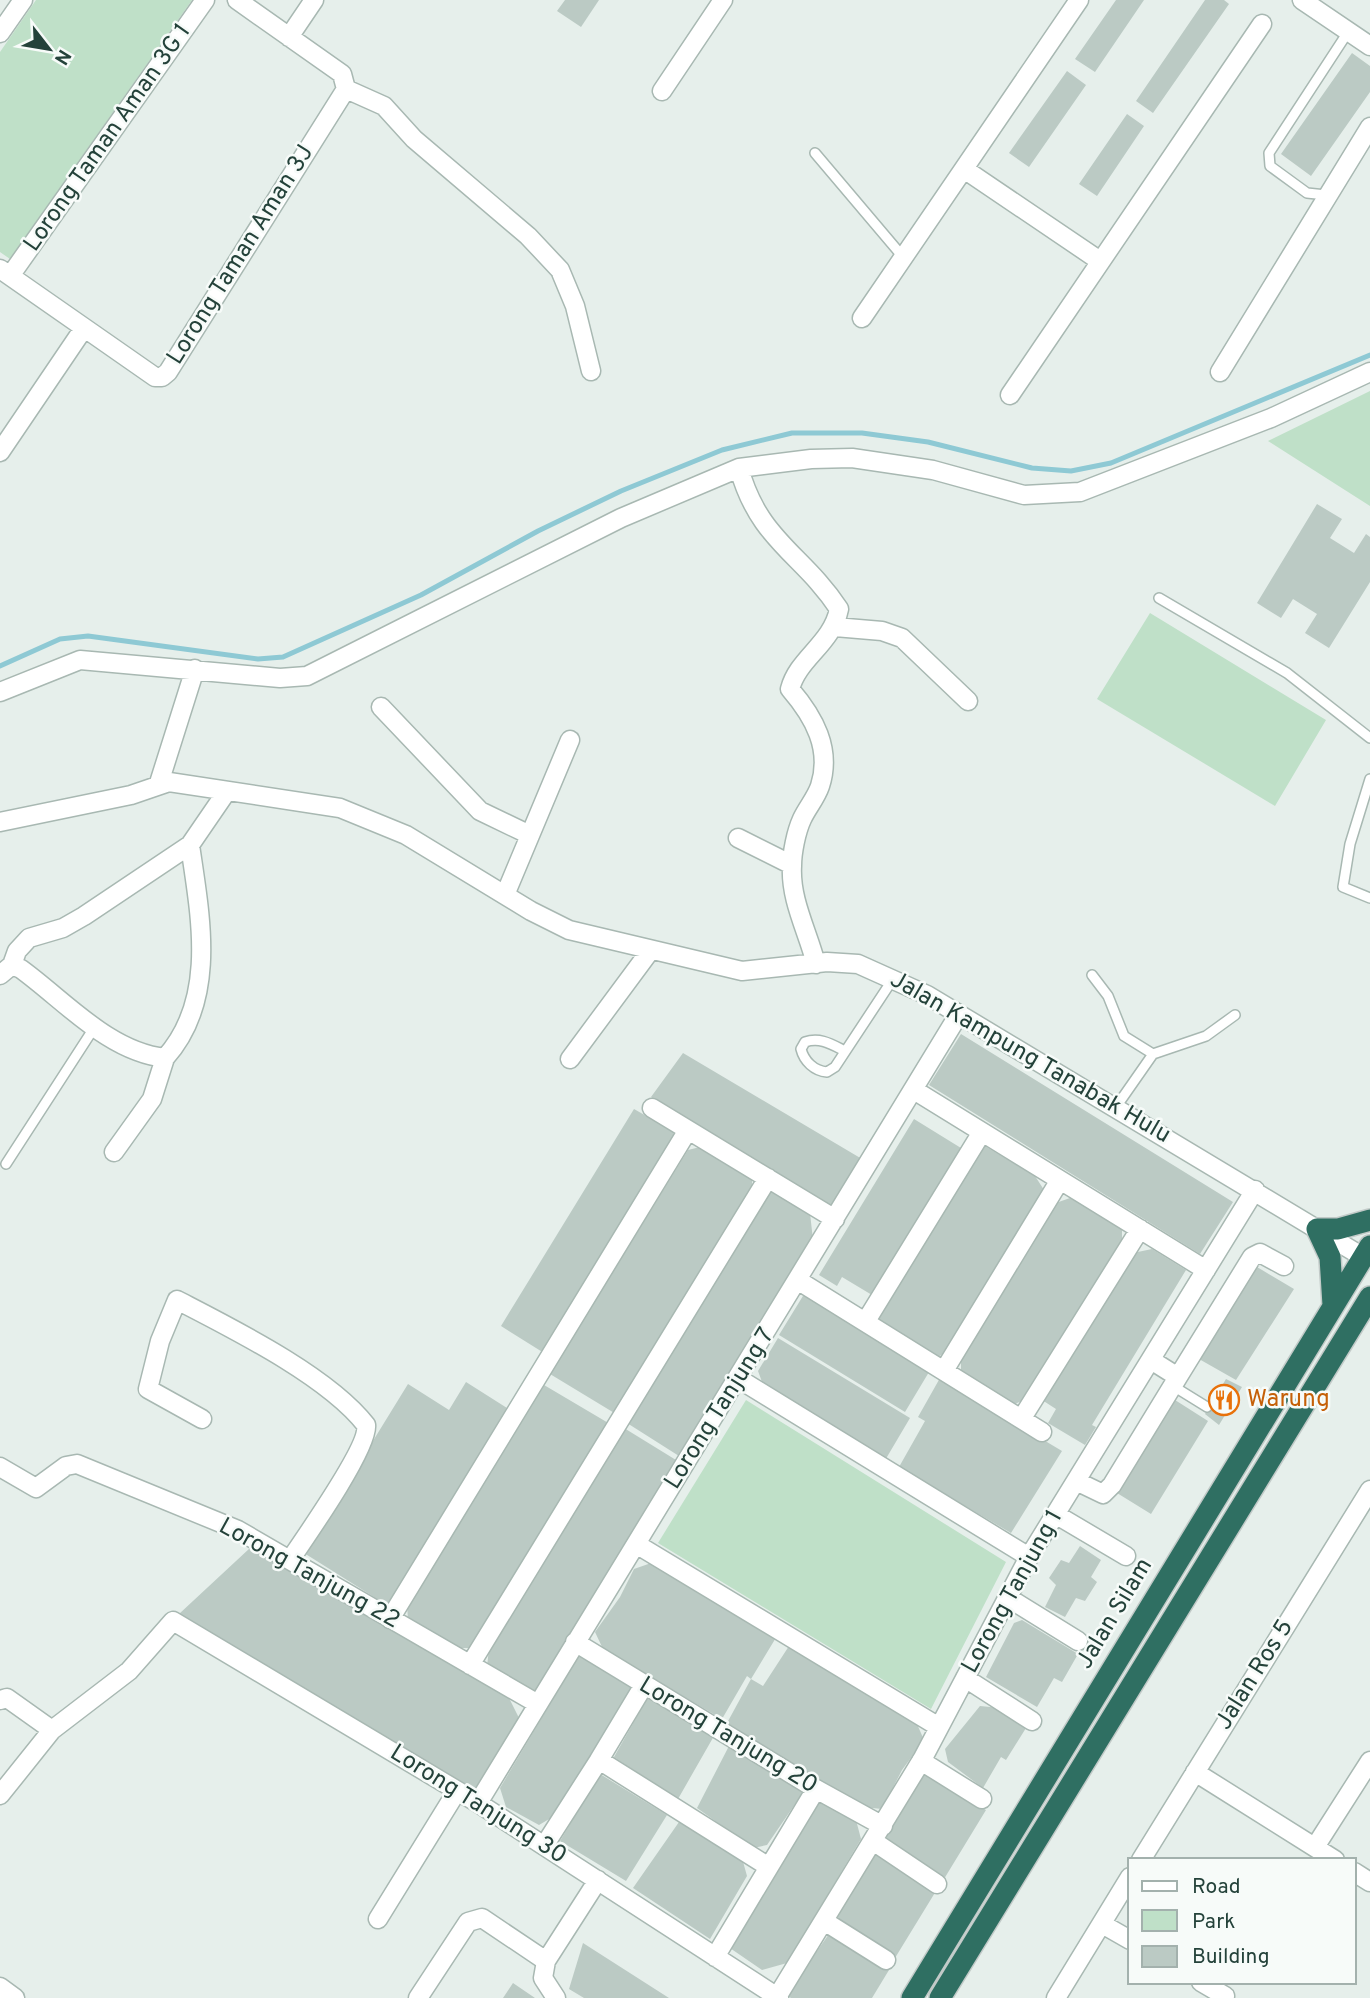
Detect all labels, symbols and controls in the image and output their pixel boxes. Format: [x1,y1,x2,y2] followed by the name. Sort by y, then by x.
[14,14,84,84] north arrow
[18,18,198,258] street label: Lorong Taman Aman 3G 1
[48,45,76,69] text: N
[161,139,321,371] street label: Lorong Taman Aman 3J
[884,965,1176,1151] street label: Jalan Kampung Tanabak Hulu
[658,1323,782,1495] street label: Lorong Tanjung 7
[1207,1383,1241,1417] restaurant icon: Warung
[1247,1385,1330,1415] place label: Warung
[956,1505,1070,1679] street label: Lorong Tanjung 1
[213,1512,405,1636] street label: Lorong Tanjung 22
[1070,1553,1160,1675] street label: Jalan Silam
[1209,1614,1301,1736] street label: Jalan Ros 5
[633,1671,823,1801] street label: Lorong Tanjung 20
[384,1739,572,1871] street label: Lorong Tanjung 30
[1128,1858,1356,1984] legend
[1192,1874,1241,1901] text: Road
[1192,1909,1235,1936] text: Park
[1192,1944,1270,1971] text: Building

